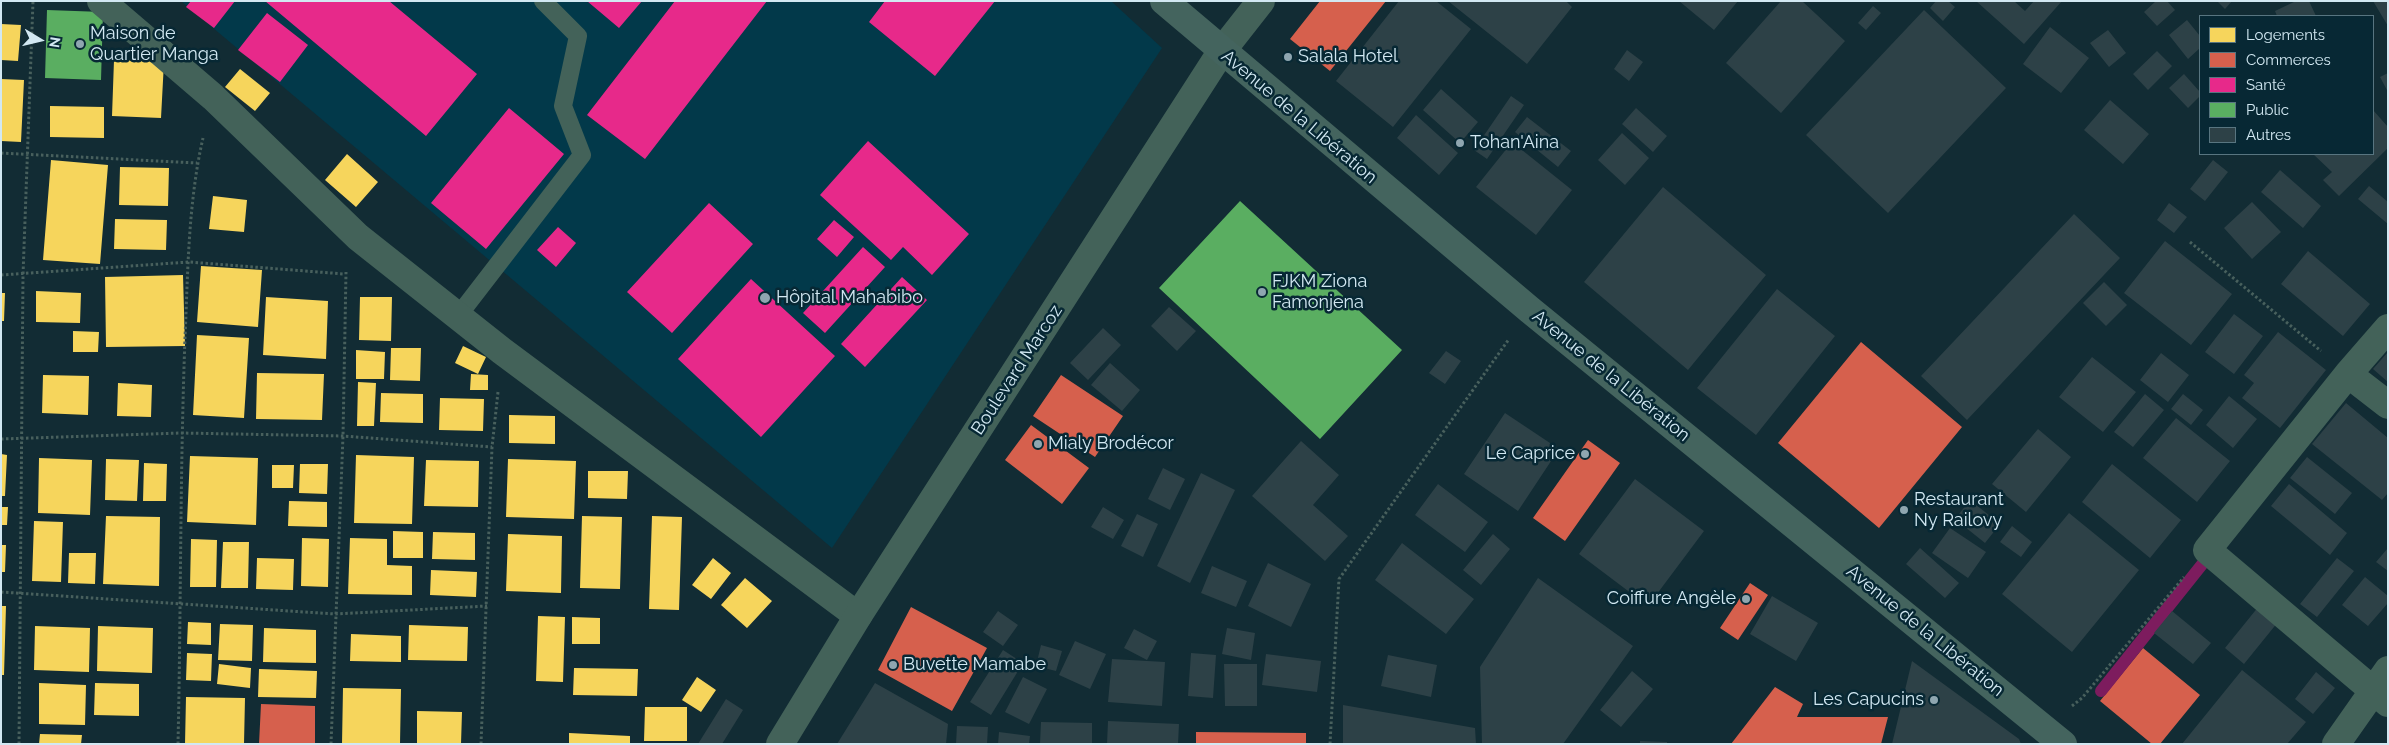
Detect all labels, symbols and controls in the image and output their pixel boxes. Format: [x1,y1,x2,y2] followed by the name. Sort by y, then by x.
[15,15,65,65] north arrow
[2199,15,2374,155] legend
[90,23,219,66] place label: Maison de Quartier Manga
[2246,26,2325,44] text: Logements
[46,36,64,49] text: N
[74,38,86,50] marker: Maison de Quartier Manga
[1217,46,1381,188] street label: Avenue de la Libération
[1298,46,1398,68] place label: Salala Hotel
[1282,51,1294,63] marker: Salala Hotel
[2246,51,2331,69] text: Commerces
[2246,76,2286,94] text: Santé
[2246,101,2289,119] text: Public
[2246,126,2291,144] text: Autres
[1470,132,1559,154] place label: Tohan'Aina
[1454,137,1466,149] marker: Tohan'Aina
[1272,271,1367,314] place label: FJKM Ziona Famonjena
[1256,286,1268,298] marker: FJKM Ziona Famonjena
[776,287,923,309] place label: Hôpital Mahabibo
[758,291,772,305] marker: Hôpital Mahabibo
[967,301,1067,439] street label: Boulevard Marcoz
[1528,306,1694,446] street label: Avenue de la Libération
[1048,433,1174,455] place label: Mialy Brodécor
[1032,438,1044,450] marker: Mialy Brodécor
[1486,443,1575,465] place label: Le Caprice
[1579,448,1591,460] marker: Le Caprice
[1914,489,2004,532] place label: Restaurant Ny Railovy
[1898,504,1910,516] marker: Restaurant Ny Railovy
[1842,561,2008,701] street label: Avenue de la Libération
[1607,588,1736,610] place label: Coiffure Angèle
[1740,593,1752,605] marker: Coiffure Angèle
[903,654,1046,676] place label: Buvette Mamabe
[887,659,899,671] marker: Buvette Mamabe
[1813,689,1924,711] place label: Les Capucins
[1928,694,1940,706] marker: Les Capucins

